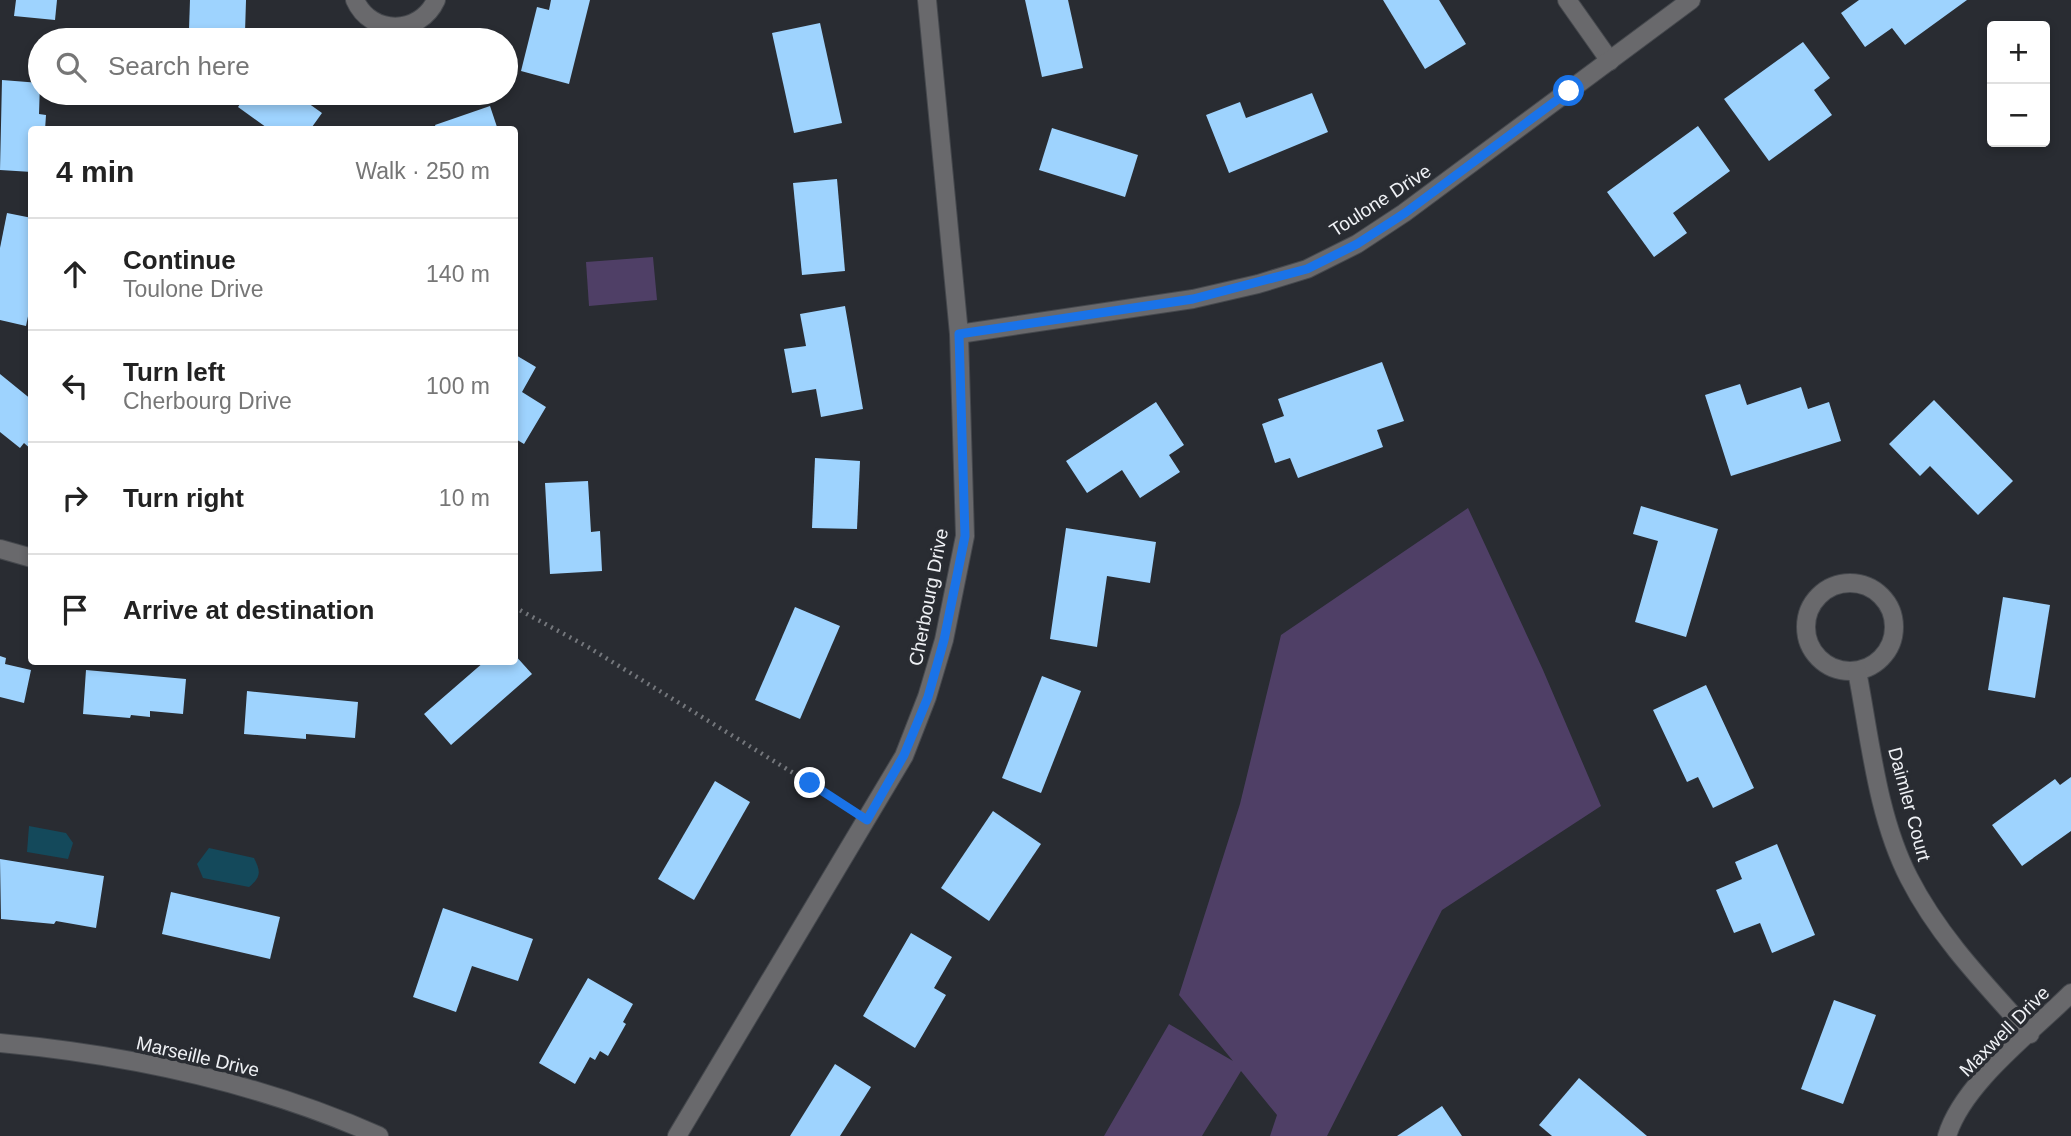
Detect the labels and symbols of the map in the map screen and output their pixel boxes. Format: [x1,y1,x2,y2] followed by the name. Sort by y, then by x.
[1553,75,1584,106] route start
[1326,160,1435,241] street label: Toulone Drive
[905,527,952,668] street label: Cherbourg Drive
[1884,745,1935,864] street label: Daimler Court
[794,767,825,798] route end
[1955,982,2054,1081] street label: Maxwell Drive
[134,1032,261,1081] street label: Marseille Drive

